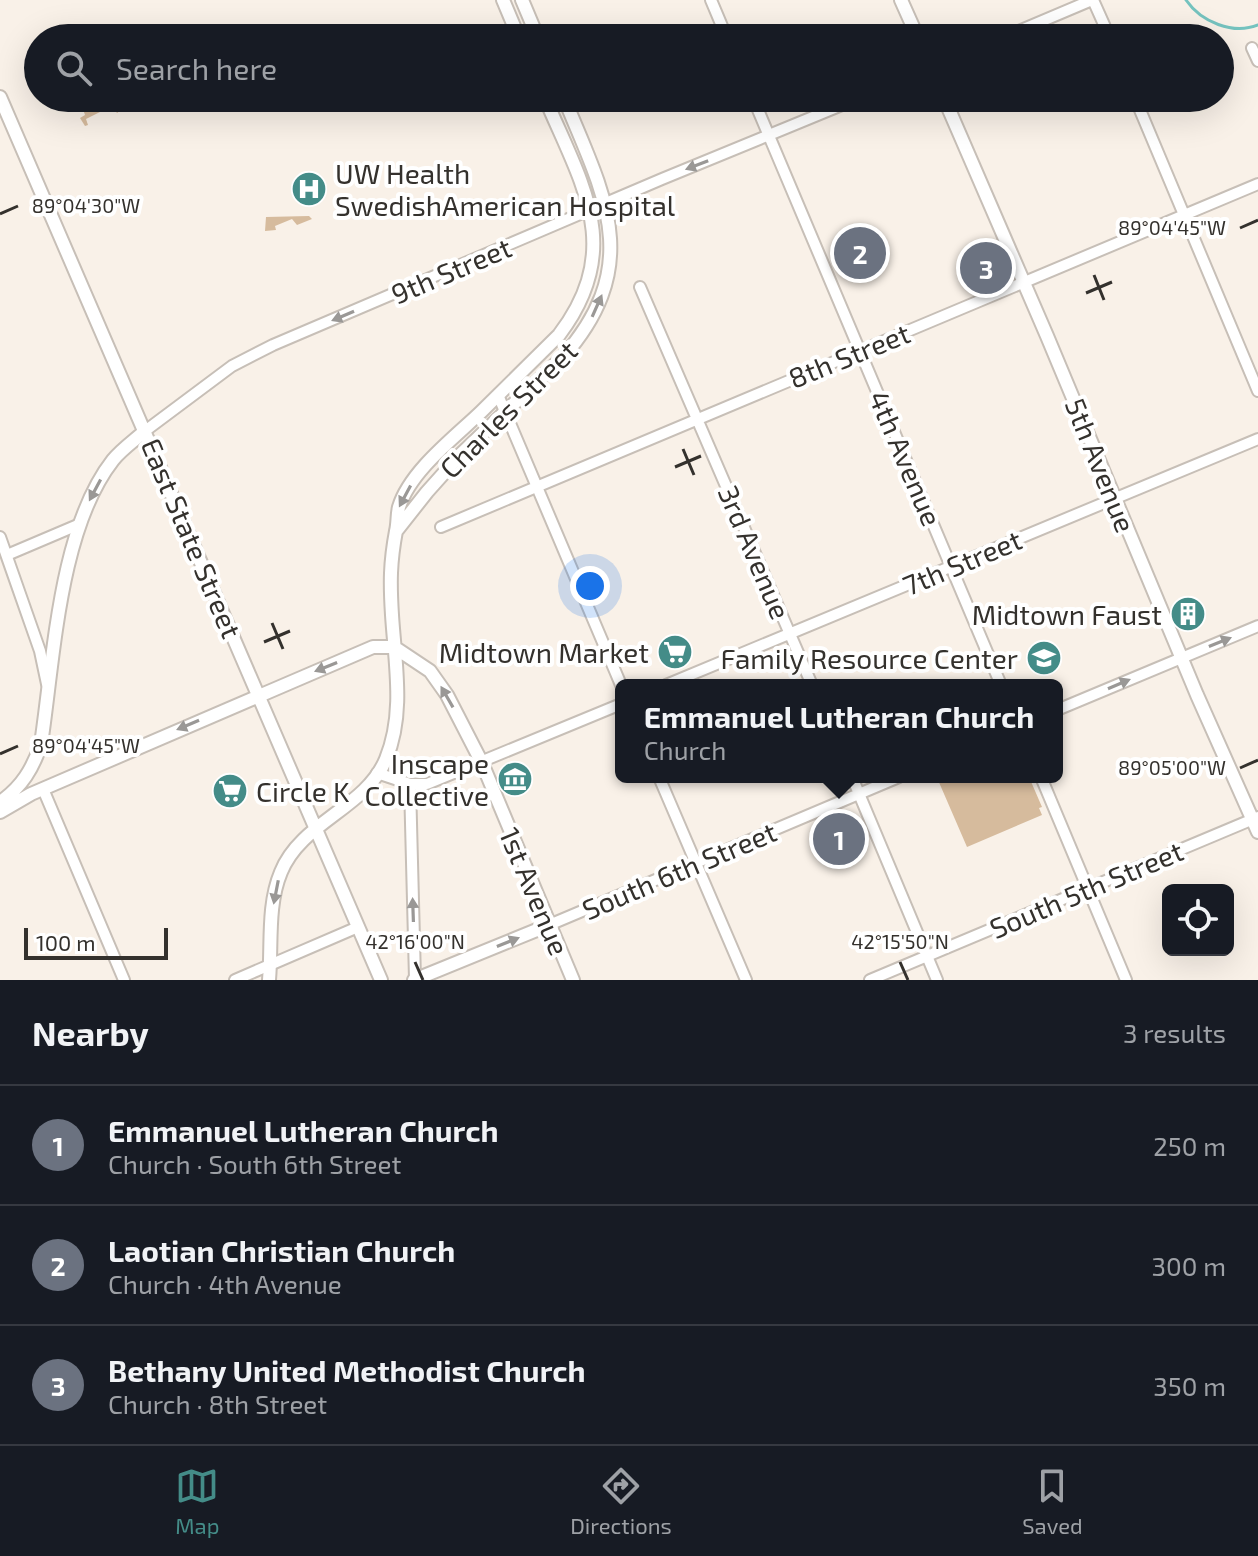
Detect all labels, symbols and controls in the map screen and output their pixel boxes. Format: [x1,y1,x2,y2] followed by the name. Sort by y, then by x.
[24,24,1234,112] search box
[52,46,96,90] icon: search
[116,50,277,86] text: Search here
[335,156,676,222] place label: UW Health SwedishAmerican Hospital
[685,159,709,172] one-way arrow
[290,170,328,208] hospital icon: UW Health SwedishAmerican Hospital
[32,193,140,217] text: 89°04'30"W
[1118,215,1226,239] text: 89°04'45"W
[834,223,886,283] pin: 2
[386,230,516,310] street label: 9th Street
[960,238,1012,298] pin: 3
[590,295,604,318] one-way arrow
[331,310,355,323] one-way arrow
[783,315,915,395] street label: 8th Street
[432,333,584,485] street label: Charles Street
[862,385,950,531] street label: 4th Avenue
[1059,393,1143,537] street label: 5th Avenue
[135,433,249,643] street label: East State Street
[89,479,103,501] one-way arrow
[712,480,798,624] street label: 3rd Avenue
[399,485,413,507] one-way arrow
[898,522,1026,602] street label: 7th Street
[570,566,610,606] your location
[1169,595,1207,633] building icon: Midtown Faust
[972,597,1162,631] place label: Midtown Faust
[656,633,694,671] supermarket icon: Midtown Market
[439,635,649,669] place label: Midtown Market
[1208,635,1232,648] one-way arrow
[1025,639,1063,677] school or university icon: Family Resource Center
[720,641,1018,675] place label: Family Resource Center
[314,660,338,673] one-way arrow
[1107,677,1131,690] one-way arrow
[615,679,1063,783] popup
[440,686,454,708] one-way arrow
[644,698,1034,734] text: Emmanuel Lutheran Church
[176,718,200,731] one-way arrow
[32,733,140,757] text: 89°04'45"W
[644,734,726,765] text: Church
[364,746,489,812] place label: Inscape Collective
[1118,755,1226,779] text: 89°05'00"W
[496,760,534,798] museum icon: Inscape Collective
[211,772,249,810] supermarket icon: Circle K
[256,774,350,808] place label: Circle K
[813,809,865,869] pin: 1
[577,814,781,926] street label: South 6th Street
[493,822,577,960] street label: 1st Avenue
[984,833,1188,945] street label: South 5th Street
[269,880,282,905] one-way arrow
[1162,884,1234,956] map controls
[1162,884,1234,956] button: locate
[407,897,420,922] one-way arrow
[24,924,168,960] scale bar
[36,929,95,955] text: 100 m
[365,929,465,953] text: 42°16'00"N
[851,929,949,953] text: 42°15'50"N
[496,935,520,948] one-way arrow
[32,1012,149,1053] text: Nearby
[1123,1017,1226,1048] text: 3 results
[108,1112,498,1148] text: Emmanuel Lutheran Church
[52,1130,64,1161] text: 1
[1153,1130,1226,1161] text: 250 m
[108,1148,401,1179] text: Church · South 6th Street
[108,1232,455,1268] text: Laotian Christian Church
[50,1250,66,1281] text: 2
[1152,1250,1226,1281] text: 300 m
[108,1268,342,1299] text: Church · 4th Avenue
[108,1352,586,1388] text: Bethany United Methodist Church
[51,1370,65,1401] text: 3
[1153,1370,1226,1401] text: 350 m
[108,1388,327,1419] text: Church · 8th Street
[175,1464,219,1538] tab: Map
[570,1464,672,1538] tab: Directions
[1022,1464,1083,1538] tab: Saved

